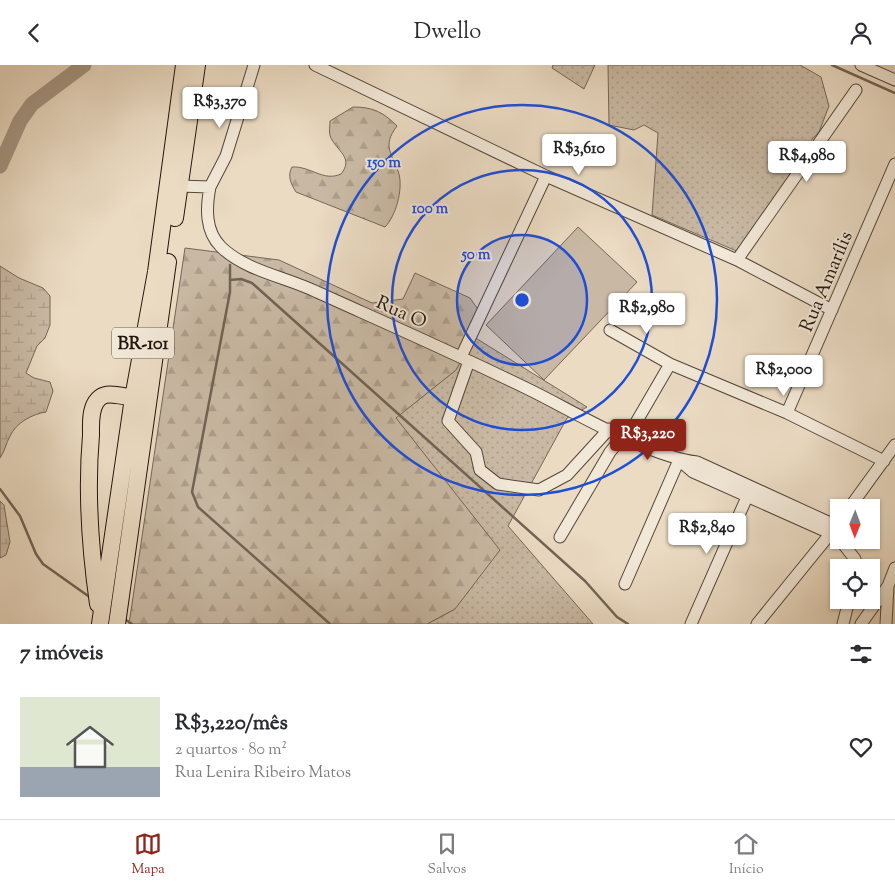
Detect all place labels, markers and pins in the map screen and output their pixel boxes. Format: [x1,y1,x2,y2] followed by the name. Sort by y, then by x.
[174,87,266,129] pin: R$3,370
[533,133,625,176] pin: R$3,610
[761,141,853,183] pin: R$4,980
[513,291,531,309] centre of rings
[601,293,693,335] pin: R$2,980
[738,355,830,397] pin: R$2,000
[602,419,694,461] pin: R$3,220
[661,513,753,555] pin: R$2,840

